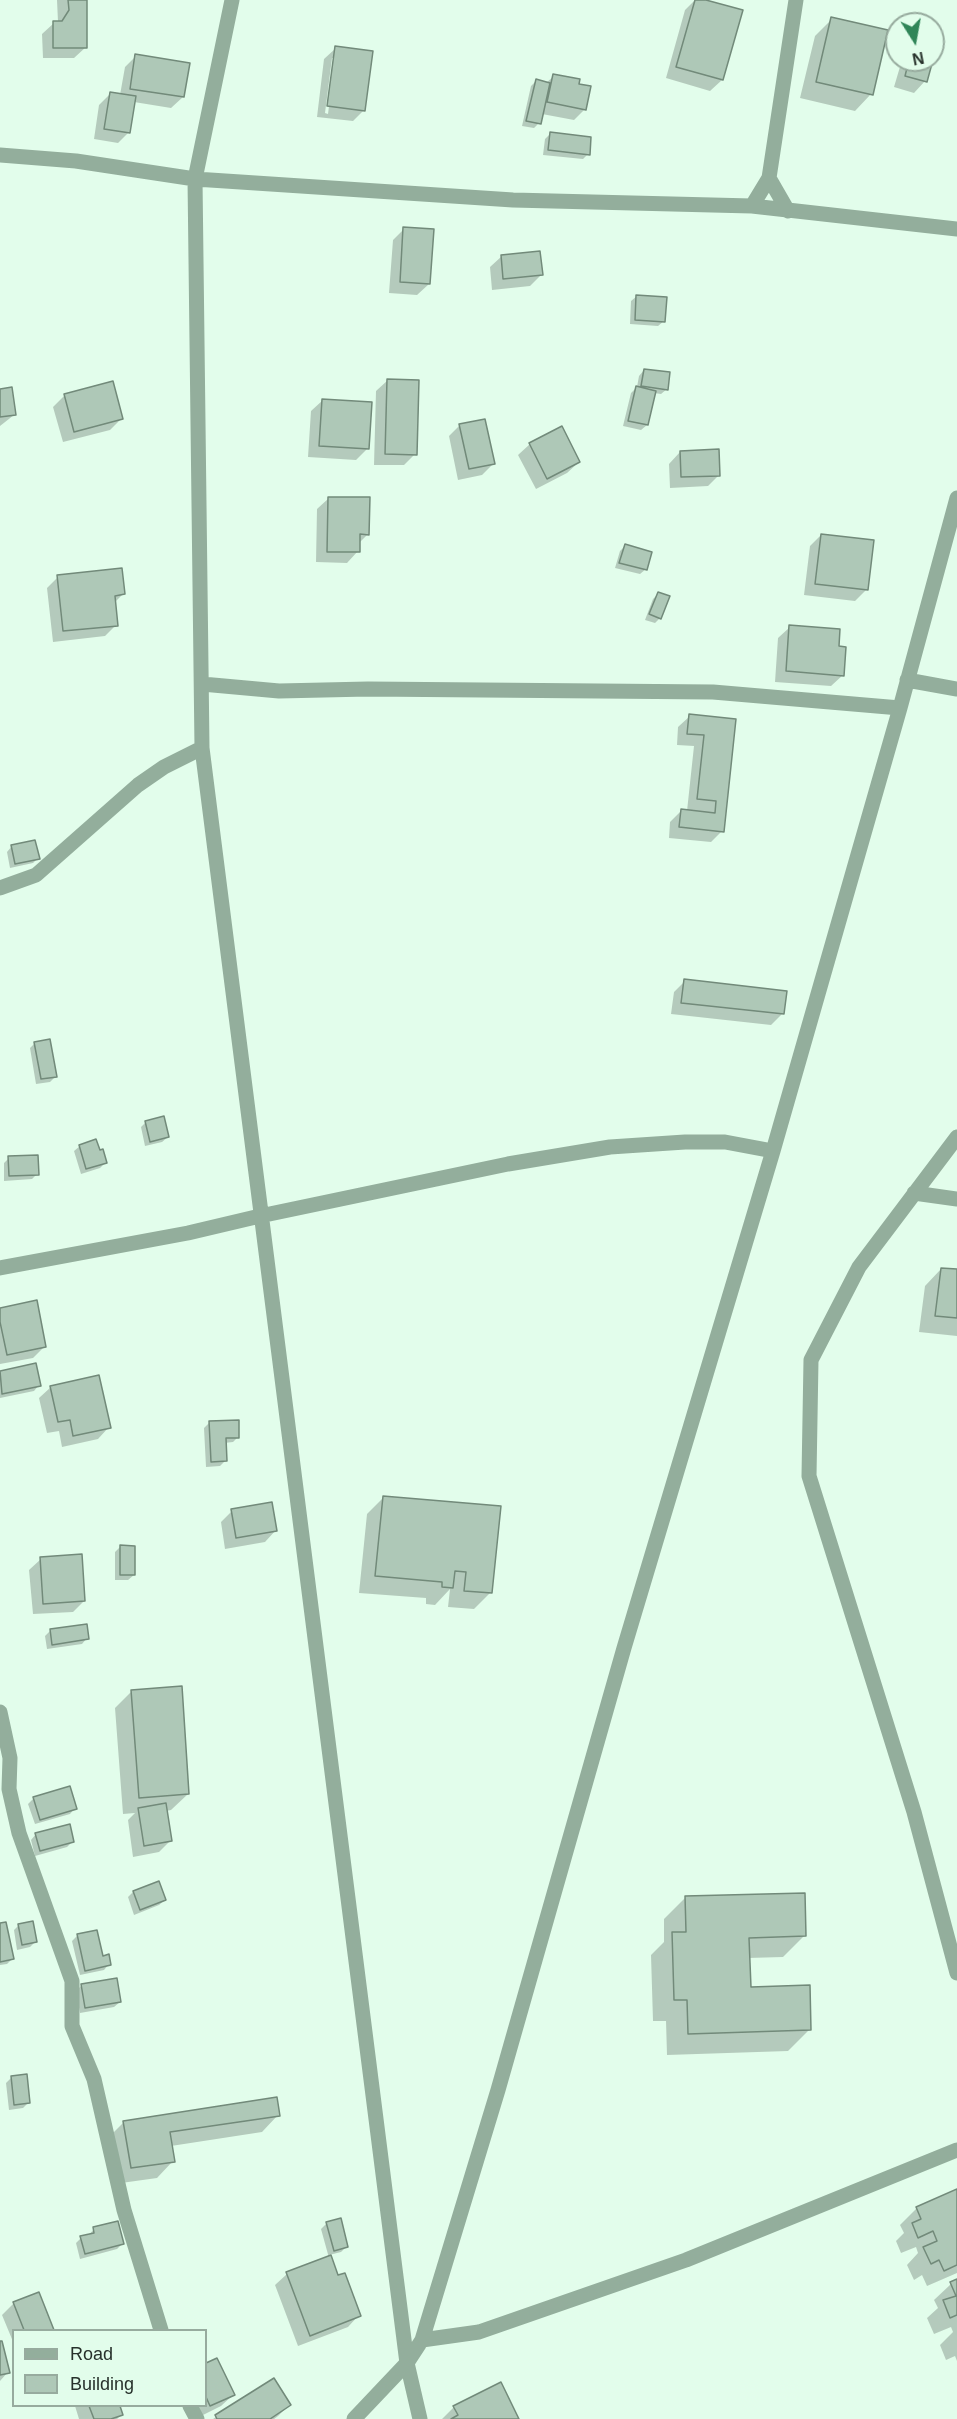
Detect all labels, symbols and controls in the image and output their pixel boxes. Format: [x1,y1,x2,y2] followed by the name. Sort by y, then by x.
[885,12,945,72] north arrow
[911,49,925,68] text: N
[12,2329,207,2407] legend
[70,2344,113,2364] text: Road
[70,2374,134,2394] text: Building

